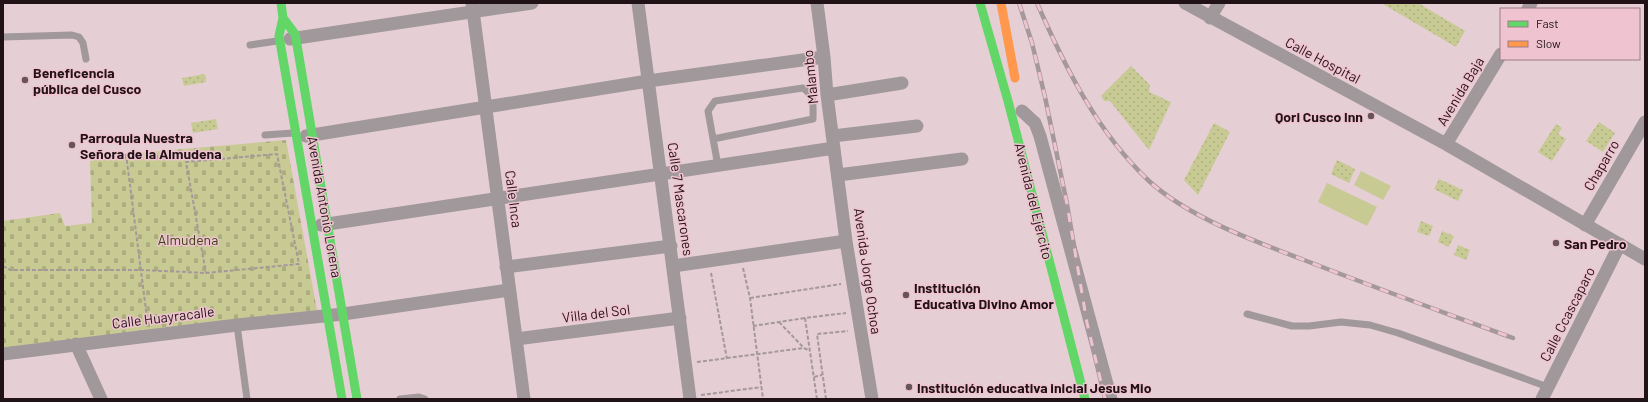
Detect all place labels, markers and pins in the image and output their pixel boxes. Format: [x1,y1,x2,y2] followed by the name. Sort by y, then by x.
[33,64,142,97] place label: Beneficencia pública del Cusco
[20,75,30,85] marker: Beneficencia pública del Cusco
[1275,108,1363,125] place label: Qori Cusco Inn
[1366,111,1376,121] marker: Qori Cusco Inn
[80,129,222,162] place label: Parroquia Nuestra Señora de la Almudena
[67,140,77,150] marker: Parroquia Nuestra Señora de la Almudena
[1564,235,1627,252] place label: San Pedro
[1551,238,1561,248] marker: San Pedro
[914,279,1055,312] place label: Institución Educativa Divino Amor
[901,290,911,300] marker: Institución Educativa Divino Amor
[917,379,1152,396] place label: Institución educativa inicial Jesus Mio
[904,382,914,392] marker: Institución educativa inicial Jesus Mio

